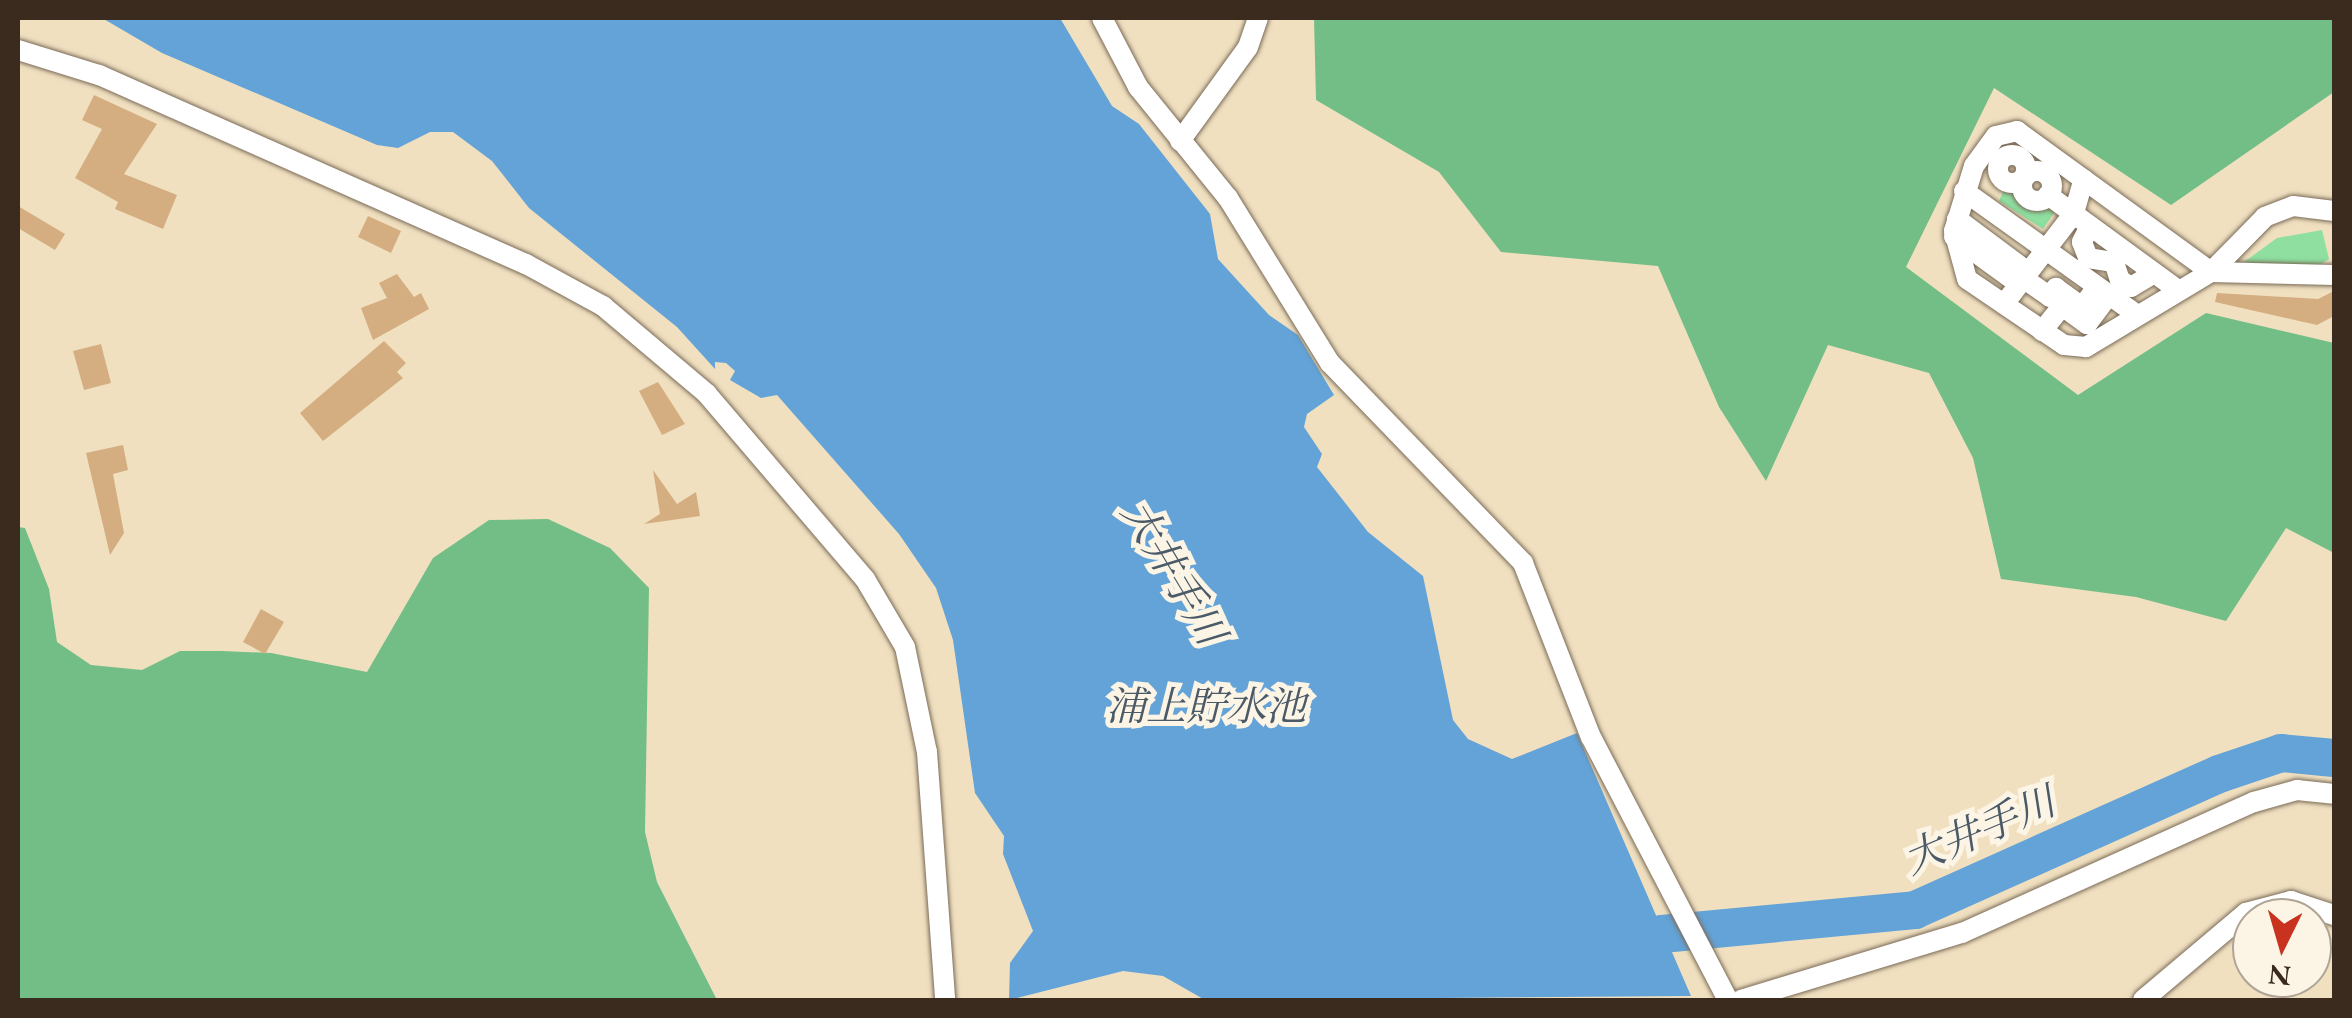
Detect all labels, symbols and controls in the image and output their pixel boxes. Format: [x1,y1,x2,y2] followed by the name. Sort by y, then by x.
[1112,491,1236,653] water label: 大井手川
[1106,682,1306,730] water label: 浦上貯水池
[1896,777,2062,883] water label: 大井手川
[2232,898,2332,998] north arrow
[2267,957,2292,995] text: N

